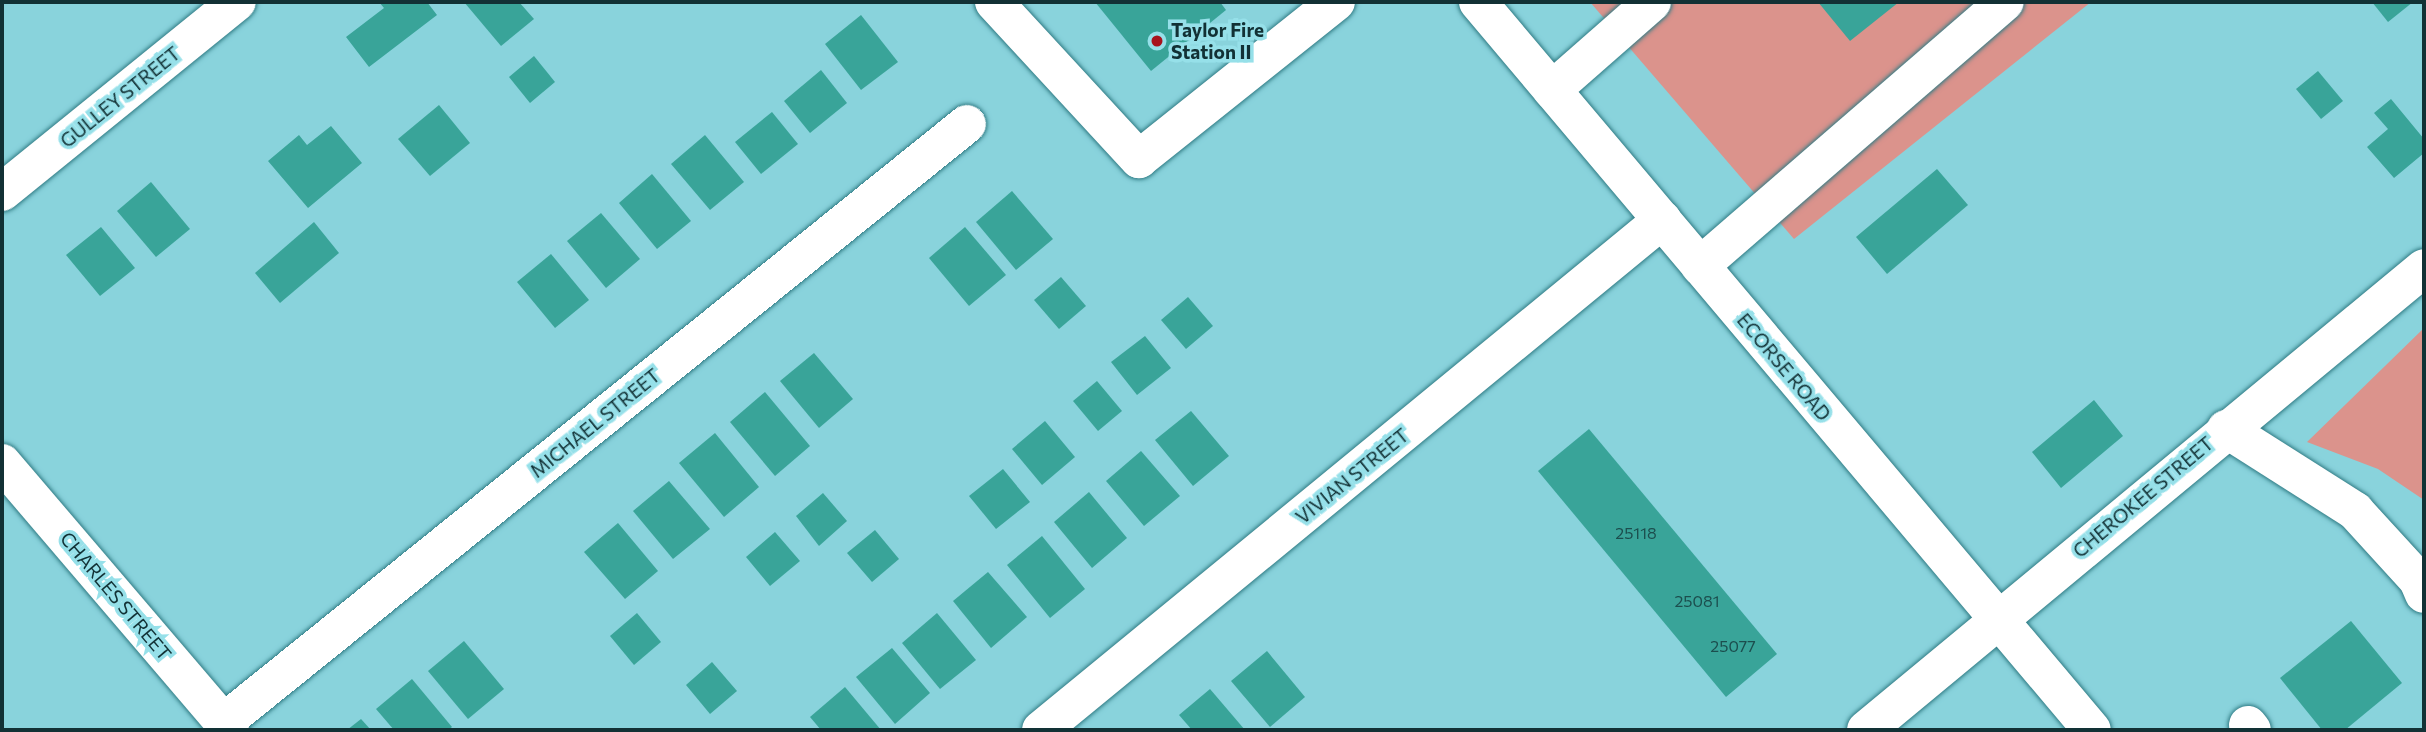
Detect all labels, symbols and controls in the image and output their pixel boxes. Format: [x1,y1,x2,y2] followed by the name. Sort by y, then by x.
[1171,19,1264,63] place label: Taylor Fire Station II
[1149,33,1165,49] marker: Taylor Fire Station II
[56,42,184,152] street label: GULLEY STREET
[1732,309,1836,425] street label: ECORSE ROAD
[526,364,664,482] street label: MICHAEL STREET
[1291,424,1413,528] street label: VIVIAN STREET
[2068,432,2218,562] street label: CHEROKEE STREET
[1615,523,1657,543] house number: 25118
[56,527,176,665] street label: CHARLES STREET
[1674,591,1720,611] house number: 25081
[1710,636,1756,656] house number: 25077

